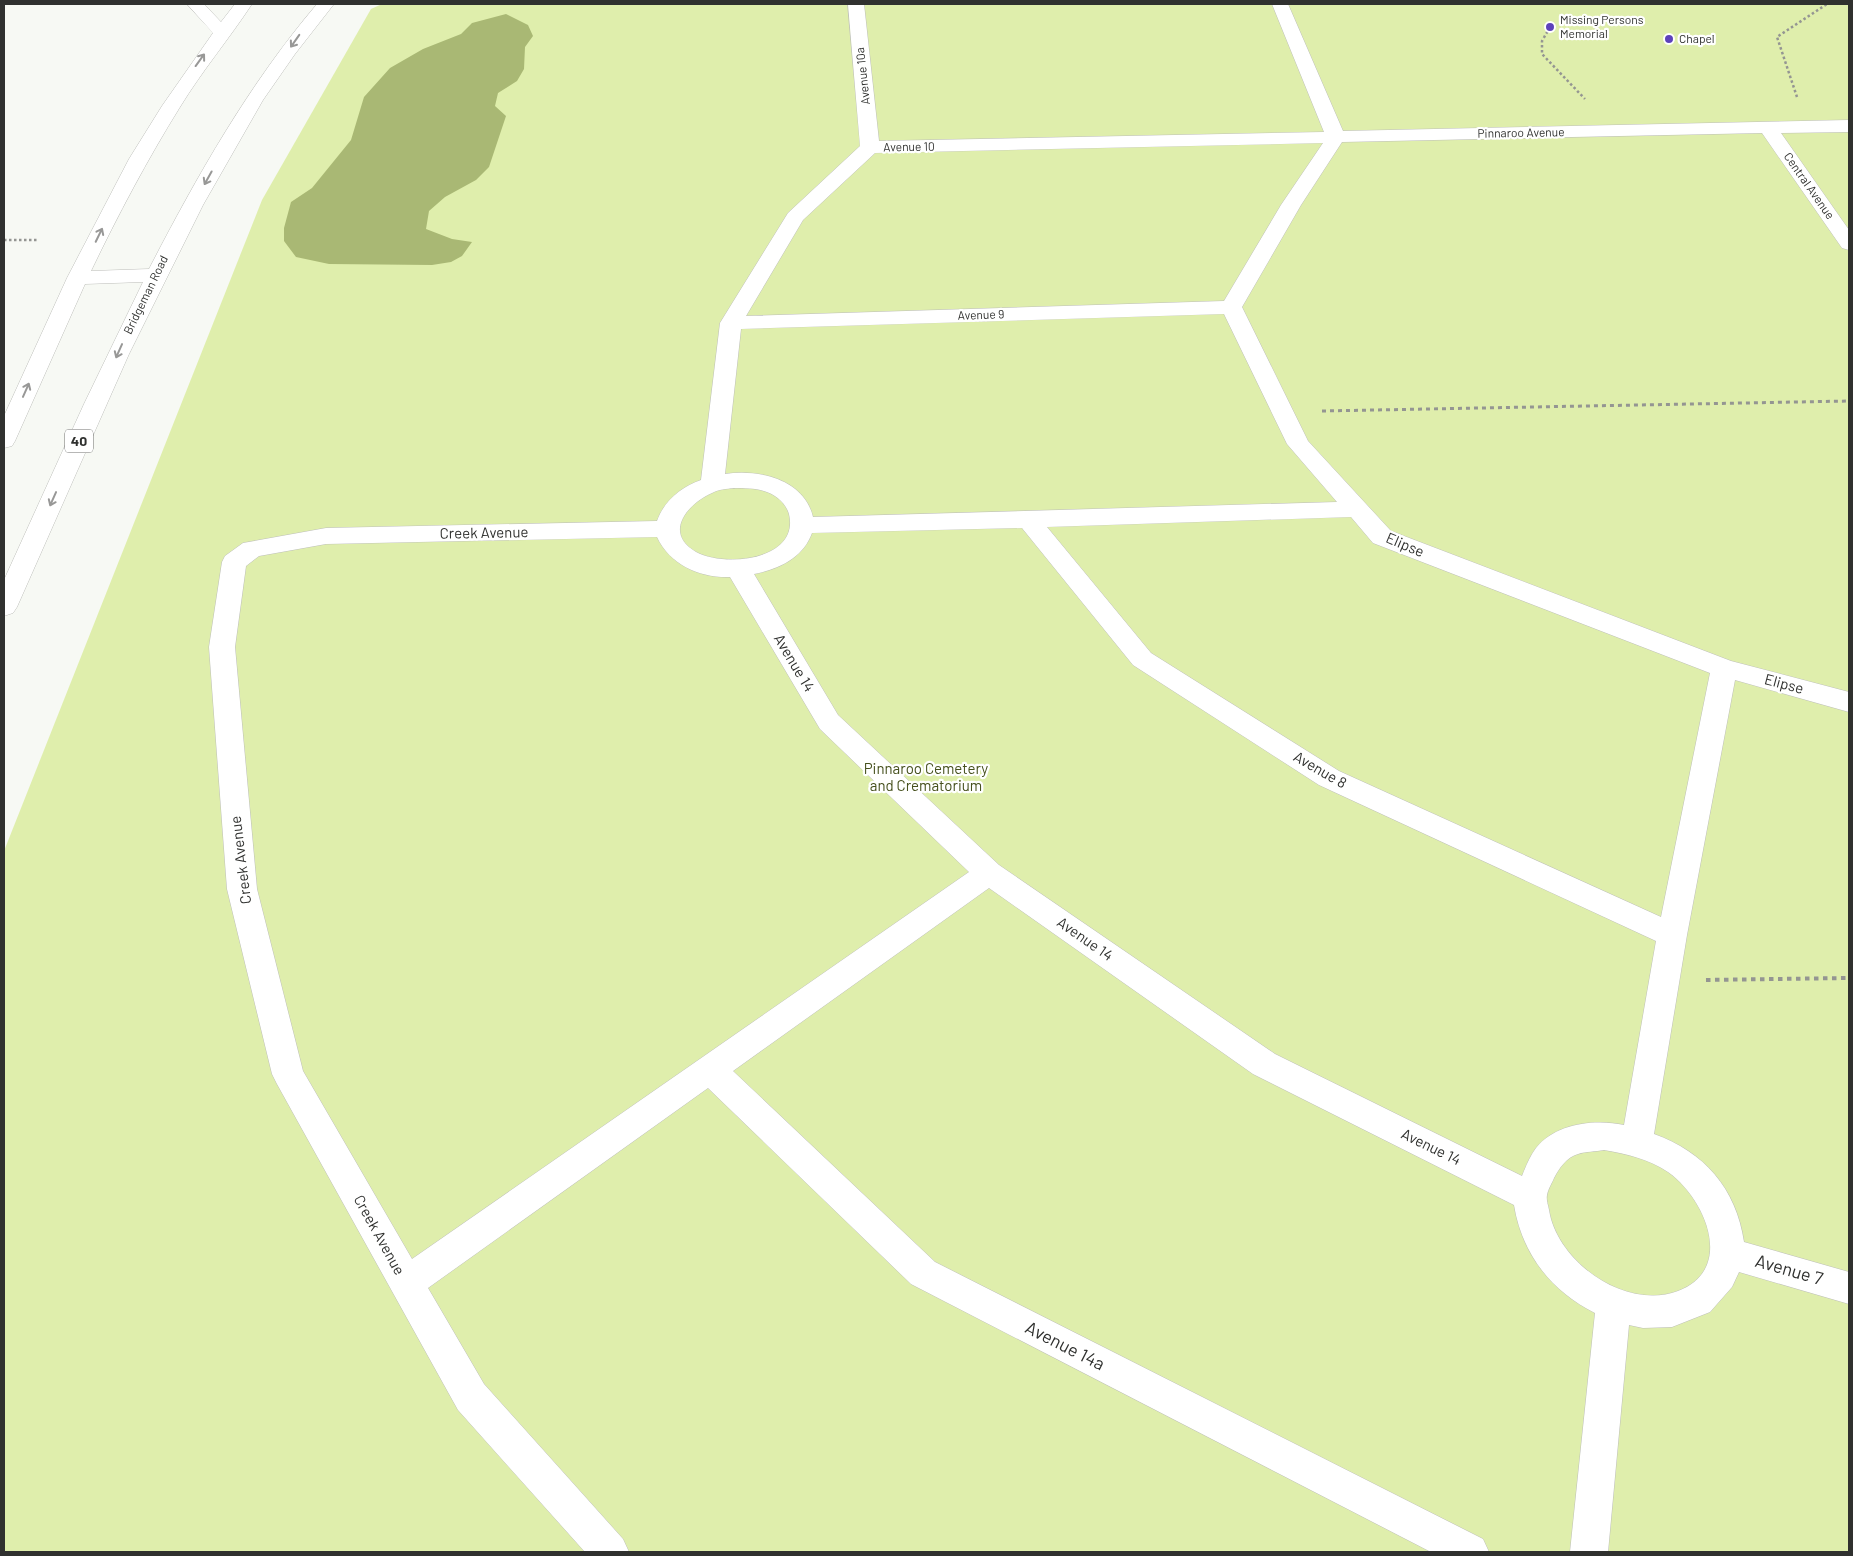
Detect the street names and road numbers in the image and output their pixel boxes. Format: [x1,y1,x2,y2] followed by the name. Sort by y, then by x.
[852,47,872,106] street label: Avenue 10a
[1477,124,1565,140] street label: Pinnaroo Avenue
[883,139,935,153] street label: Avenue 10
[1782,149,1838,222] street label: Central Avenue
[120,253,170,336] street label: Bridgeman Road
[957,306,1005,322] street label: Avenue 9
[65,430,93,452] road number: 40
[439,522,528,542] street label: Creek Avenue
[1384,528,1427,560] street label: Elipse
[771,630,819,695] street label: Avenue 14
[1763,669,1806,697] street label: Elipse
[1291,747,1350,792] street label: Avenue 8
[226,815,254,905] street label: Creek Avenue
[1054,912,1117,964] street label: Avenue 14
[1399,1124,1464,1168] street label: Avenue 14
[351,1191,409,1278] street label: Creek Avenue
[1753,1249,1826,1289] street label: Avenue 7
[1022,1316,1109,1374] street label: Avenue 14a

